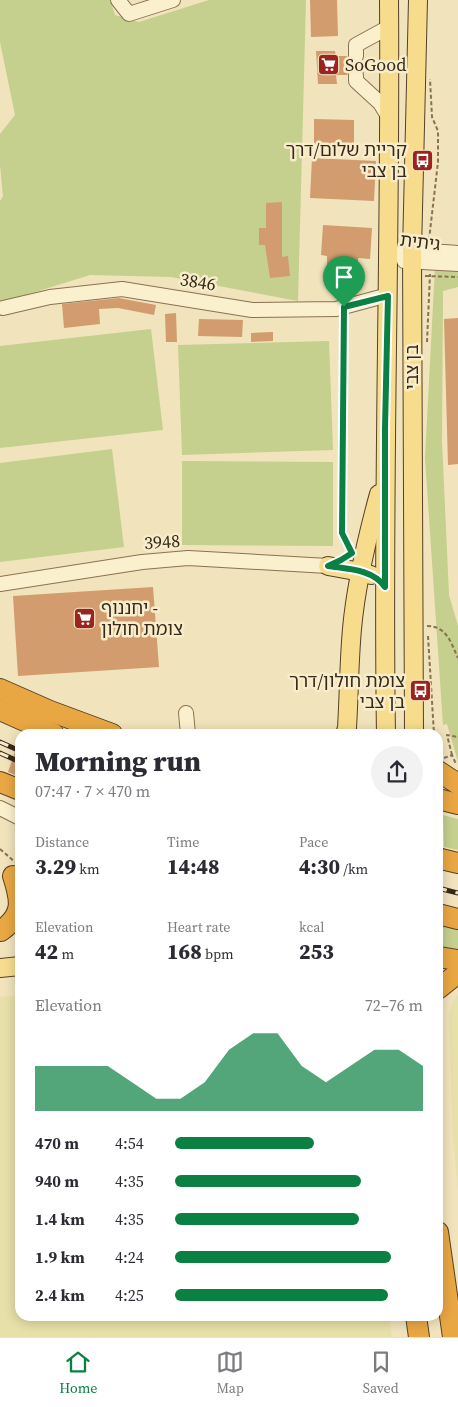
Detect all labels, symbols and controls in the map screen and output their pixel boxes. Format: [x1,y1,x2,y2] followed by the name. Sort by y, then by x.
[345,52,406,77] place label: SoGood
[317,53,341,77] supermarket icon: SoGood
[285,137,407,183] place label: קריית שלום/דרך בן צבי
[411,148,435,172] bus stop icon: קריית שלום/דרך בן צבי
[398,227,442,256] street label: גיתית
[323,256,365,307] pin
[330,263,358,291] icon: arrive
[178,266,218,297] street label: 3846
[399,344,424,390] street label: בן צבי
[143,528,181,555] street label: 3948
[101,595,183,641] place label: יחננוף - צומת חולון
[73,606,97,630] supermarket icon: יחננוף - צומת חולון
[289,668,405,714] place label: צומת חולון/דרך בן צבי
[409,679,433,703] bus stop icon: צומת חולון/דרך בן צבי
[35,742,201,780] text: Morning run
[371,746,423,798] button: share
[35,780,150,802] text: 07:47 · 7 × 470 m
[35,832,89,852] text: Distance
[167,832,199,852] text: Time
[299,832,328,852] text: Pace
[35,852,76,881] text: 3.29
[167,852,220,881] text: 14:48
[299,852,340,881] text: 4:30
[76,859,100,879] text: km
[340,859,368,879] text: /km
[35,917,93,937] text: Elevation
[167,917,230,937] text: Heart rate
[299,917,325,937] text: kcal
[35,937,58,966] text: 42
[167,937,202,966] text: 168
[299,937,334,966] text: 253
[58,944,74,964] text: m
[202,944,234,964] text: bpm
[35,994,102,1016] text: Elevation
[365,994,423,1016] text: 72–76 m
[35,1132,79,1154] text: 470 m
[115,1132,144,1154] text: 4:54
[35,1170,79,1192] text: 940 m
[115,1170,144,1192] text: 4:35
[35,1208,85,1230] text: 1.4 km
[115,1208,144,1230] text: 4:35
[35,1246,85,1268] text: 1.9 km
[115,1246,144,1268] text: 4:24
[35,1284,85,1306] text: 2.4 km
[115,1284,144,1306] text: 4:25
[59,1348,98,1398] tab: Home
[216,1348,244,1398] tab: Map
[363,1348,399,1398] tab: Saved

